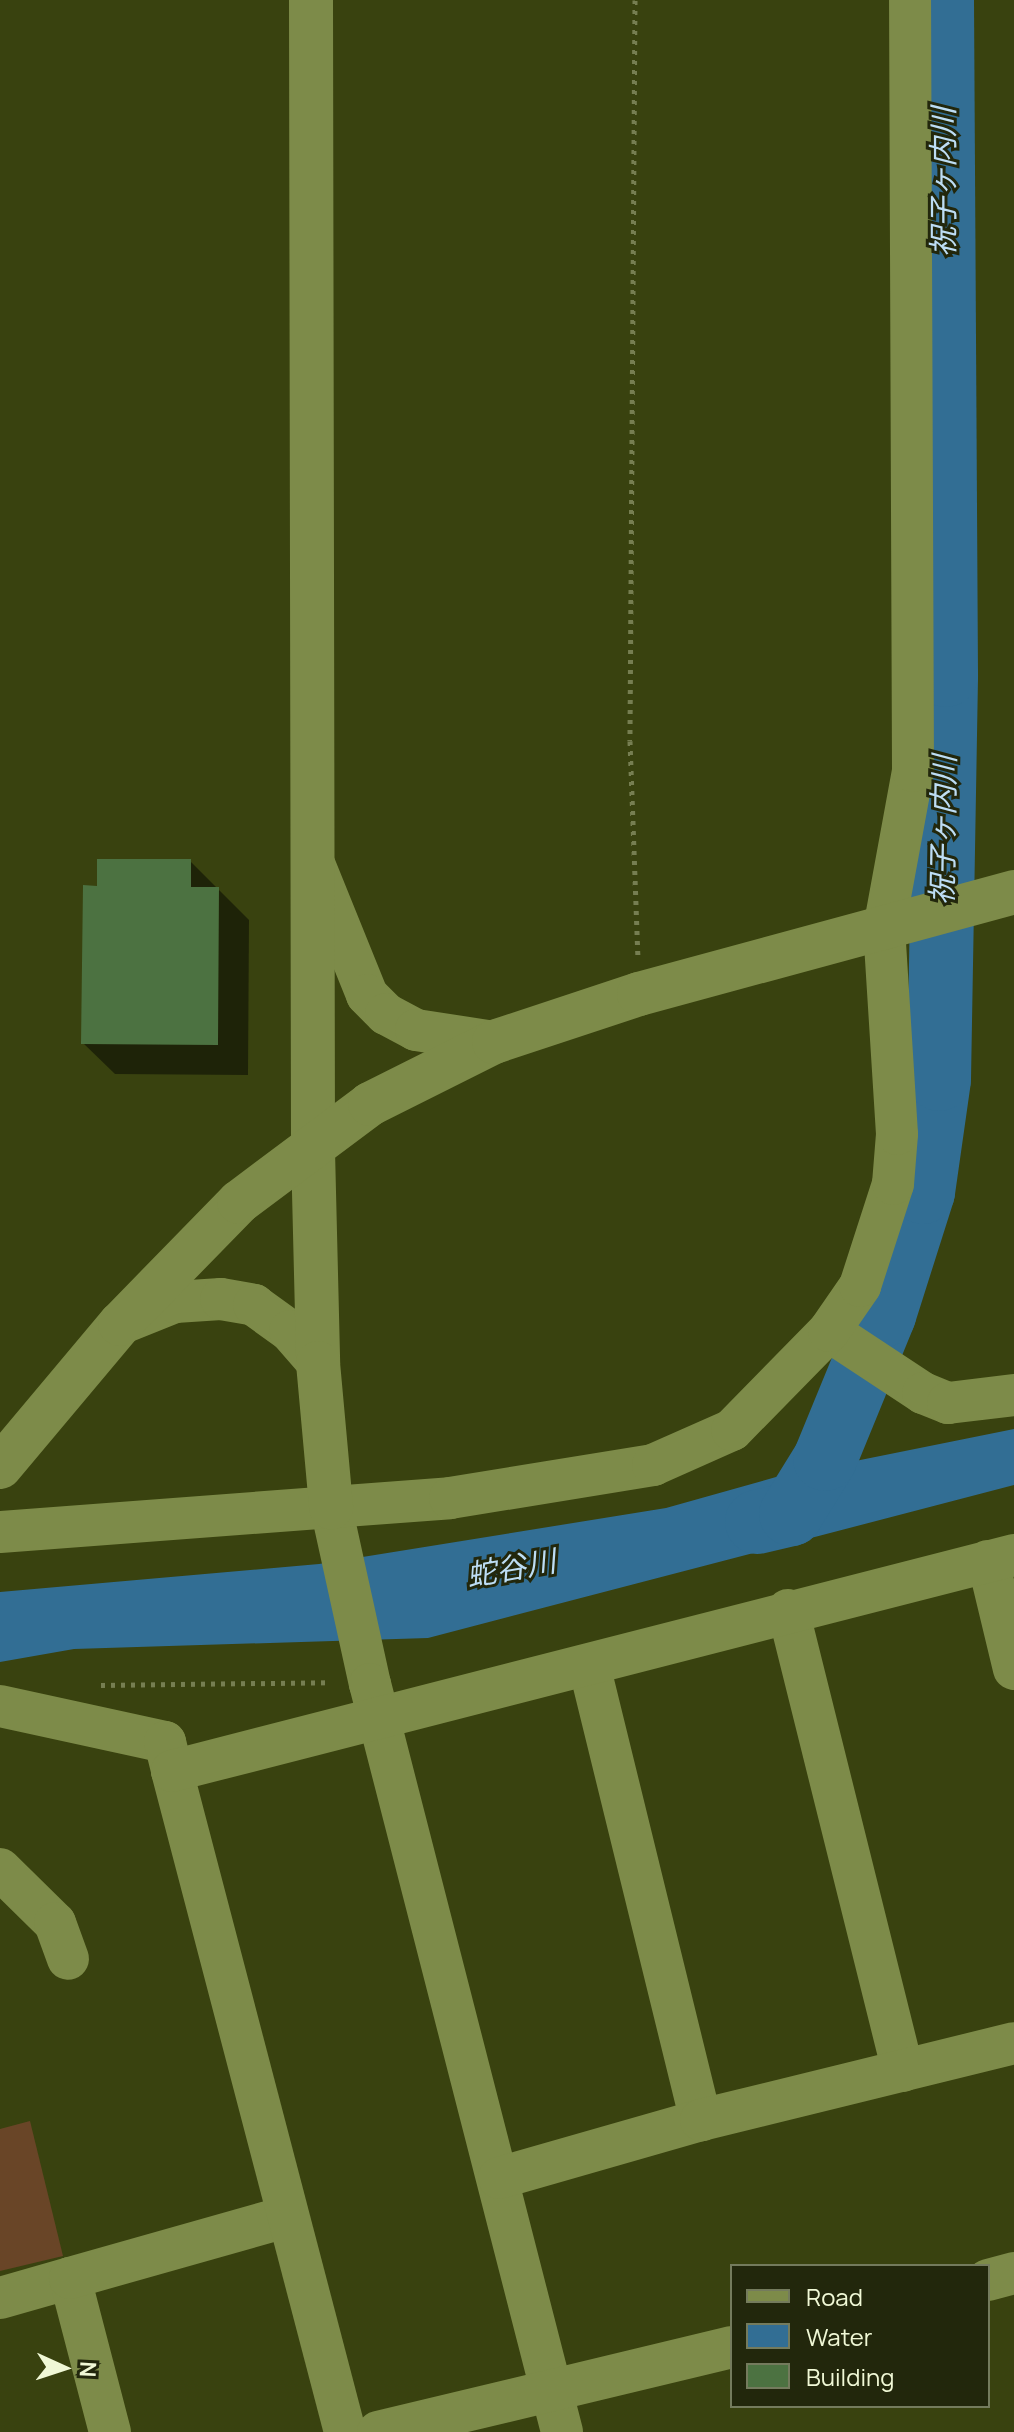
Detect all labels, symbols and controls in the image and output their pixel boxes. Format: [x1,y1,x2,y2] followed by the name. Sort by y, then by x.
[925,107,961,257] water label: 祝子ヶ内川
[924,755,962,905] water label: 祝子ヶ内川
[464,1542,558,1594] water label: 蛇谷川
[730,2264,990,2408] legend
[806,2280,863,2313] text: Road
[806,2320,873,2353] text: Water
[24,2328,104,2408] north arrow
[806,2360,894,2393] text: Building
[73,2361,103,2378] text: N

